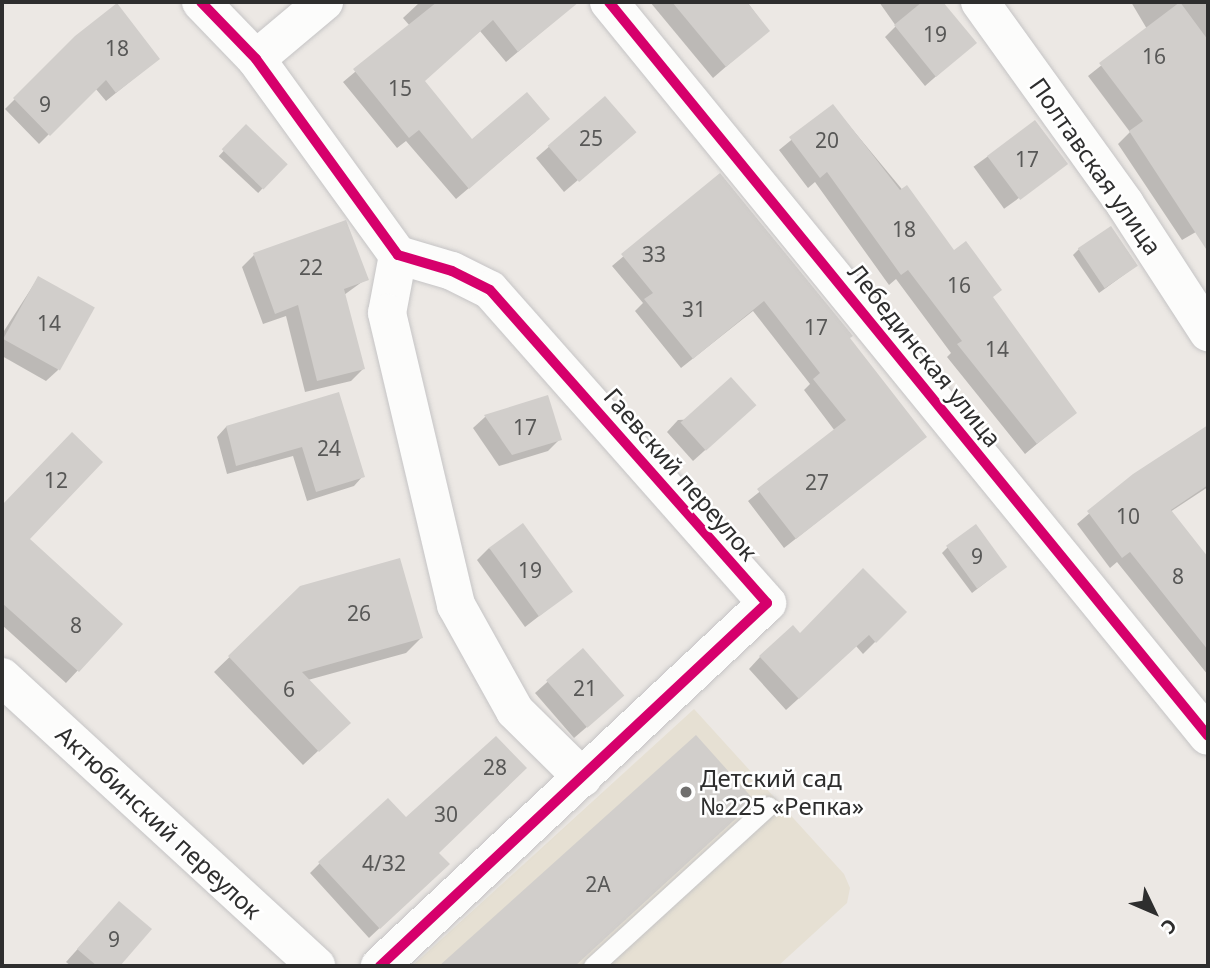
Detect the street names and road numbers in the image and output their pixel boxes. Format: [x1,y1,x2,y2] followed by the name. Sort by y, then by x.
[1024,72,1168,260] street label: Полтавская улица
[842,258,1008,452] street label: Лебединская улица
[598,382,764,566] street label: Гаевский переулок
[50,719,268,925] street label: Актюбинский переулок

